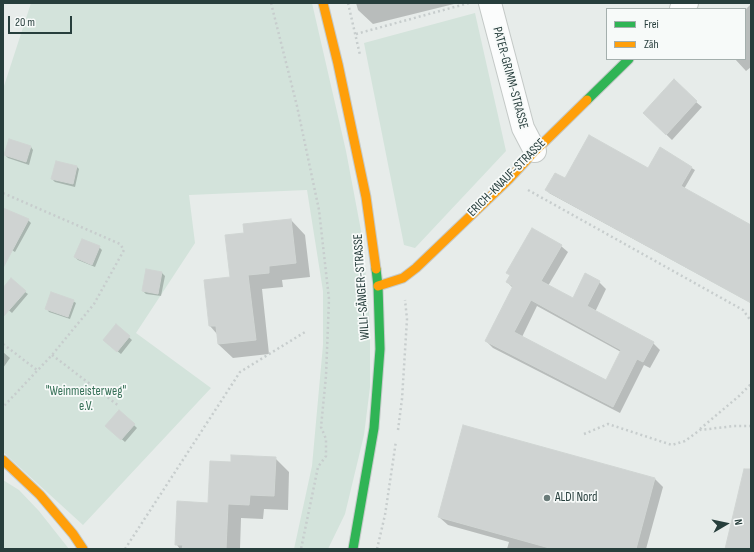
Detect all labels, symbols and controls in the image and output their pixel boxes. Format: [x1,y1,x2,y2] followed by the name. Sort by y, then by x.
[10,8,74,34] scale bar
[606,8,746,60] legend
[15,15,35,30] text: 20 m
[644,17,659,32] text: Frei
[489,25,531,131] street label: PATER-GRIMM-STRASSE
[644,37,659,52] text: Zäh
[465,136,549,220] street label: ERICH-KNAUF-STRASSE
[351,233,373,341] street label: WILLI-SÄNGER-STRASSE
[46,384,126,415] park label: "Weinmeisterweg" e.V.
[555,490,597,506] place label: ALDI Nord
[542,493,552,503] marker: ALDI Nord
[706,504,746,544] north arrow
[731,518,745,526] text: N

